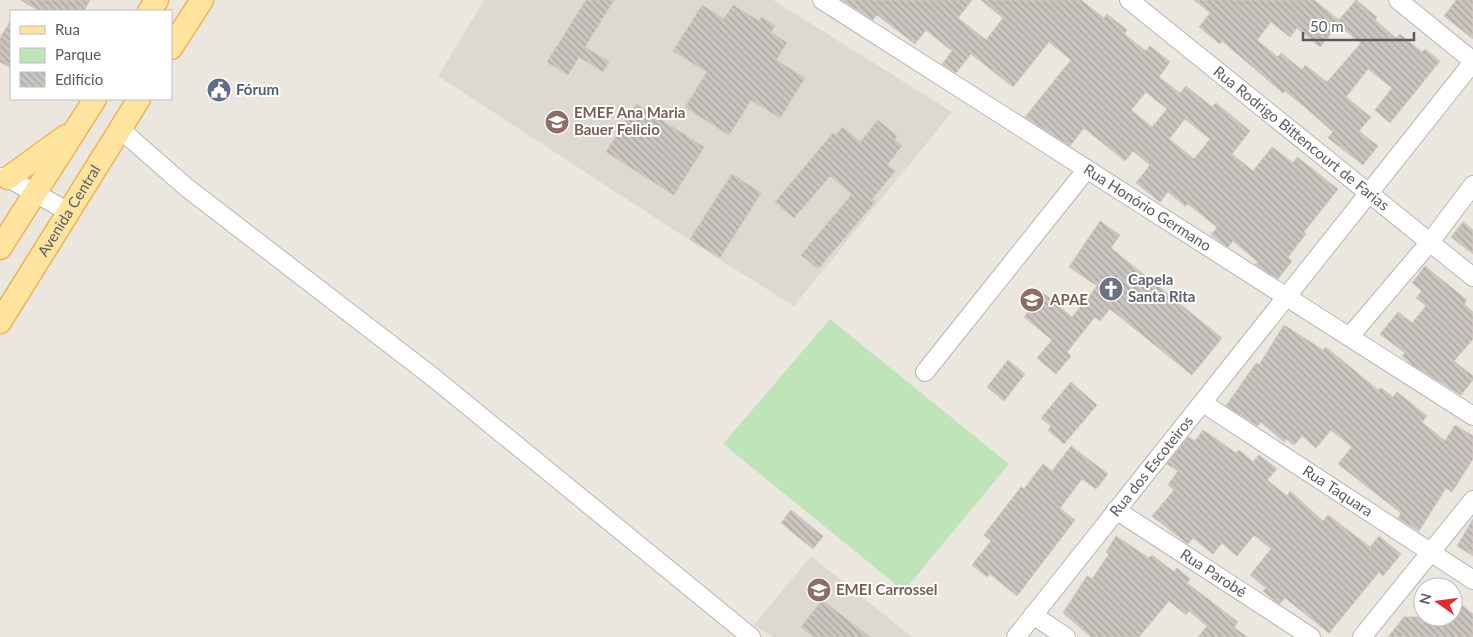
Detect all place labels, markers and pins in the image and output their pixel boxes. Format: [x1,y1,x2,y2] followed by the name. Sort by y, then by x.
[206,77,232,103] public building icon: Fórum
[236,80,279,98] place label: Fórum
[574,103,685,138] place label: EMEF Ana Maria Bauer Felicio
[544,109,570,135] school or university icon: EMEF Ana Maria Bauer Felicio
[1128,270,1195,305] place label: Capela Santa Rita
[1098,276,1124,302] church icon: Capela Santa Rita
[1019,287,1045,313] school or university icon: APAE
[1049,290,1088,308] place label: APAE
[806,577,832,603] school or university icon: EMEI Carrossel
[836,580,938,598] place label: EMEI Carrossel

